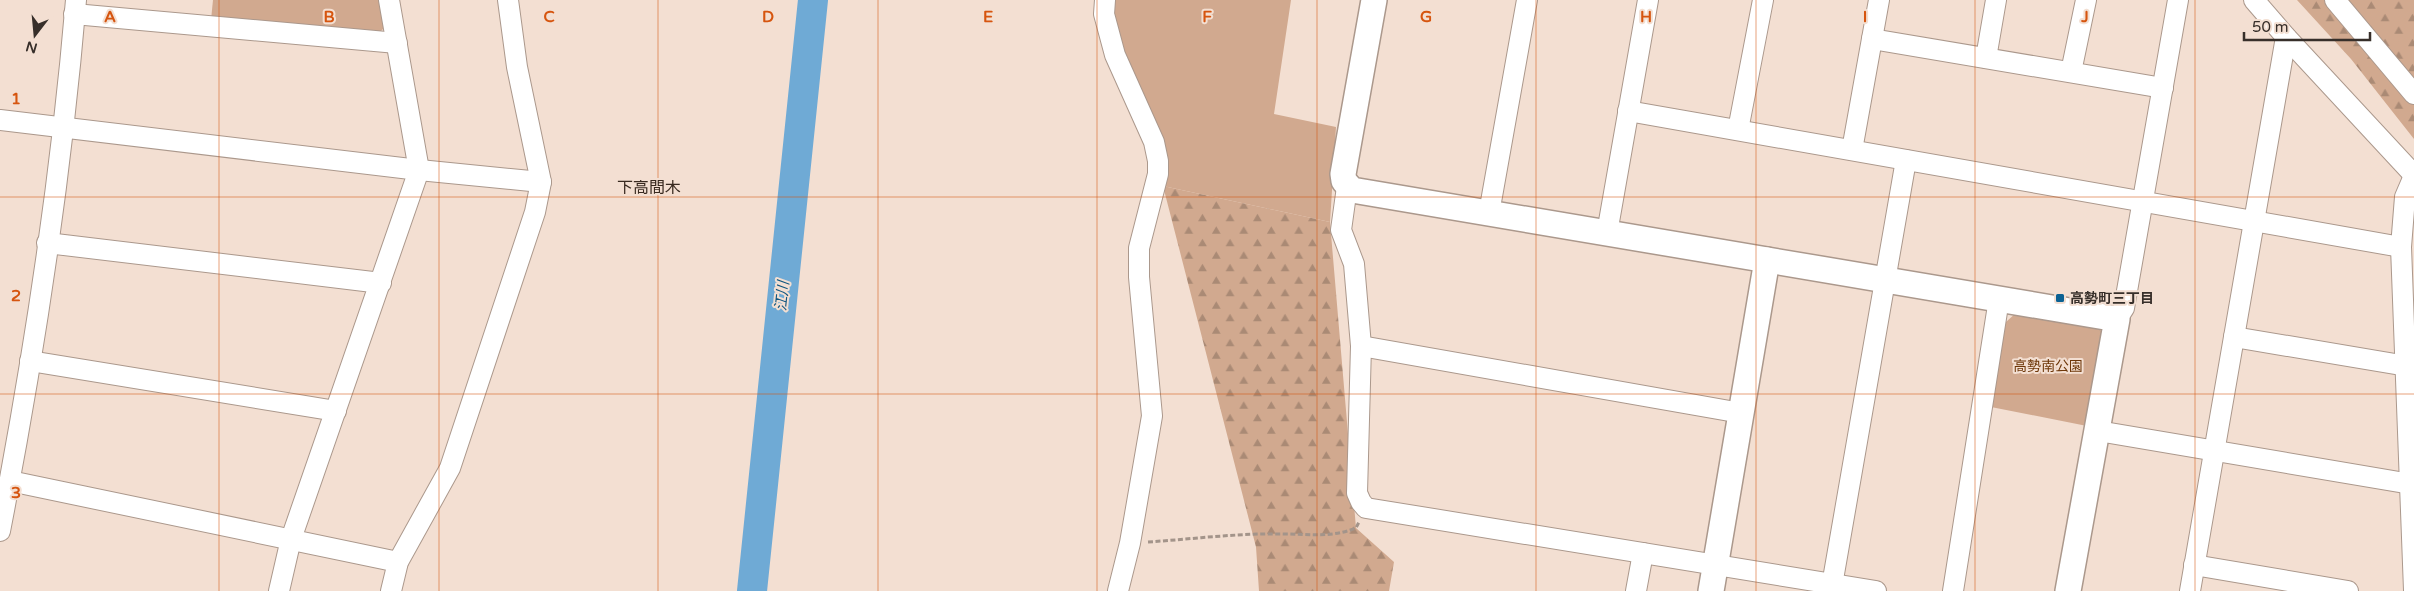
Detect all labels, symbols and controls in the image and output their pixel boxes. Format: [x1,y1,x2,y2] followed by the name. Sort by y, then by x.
[104,7,116,27] text: A
[323,7,335,27] text: B
[543,7,555,27] text: C
[762,7,774,27] text: D
[983,7,993,27] text: E
[1202,7,1212,27] text: F
[1420,7,1432,27] text: G
[1640,7,1652,27] text: H
[1863,7,1867,27] text: I
[2080,7,2089,27] text: J
[10,10,60,60] north arrow
[2244,10,2370,42] scale bar
[2252,18,2289,36] text: 50 m
[24,37,39,57] text: N
[11,89,21,109] text: 1
[617,178,681,198] district label: 下高間木
[771,278,793,312] water label: 江川
[11,286,21,306] text: 2
[2070,290,2154,307] place label: 高勢町三丁目
[2054,292,2066,304] marker: 高勢町三丁目
[2013,358,2083,375] park label: 高勢南公園
[11,483,21,503] text: 3

